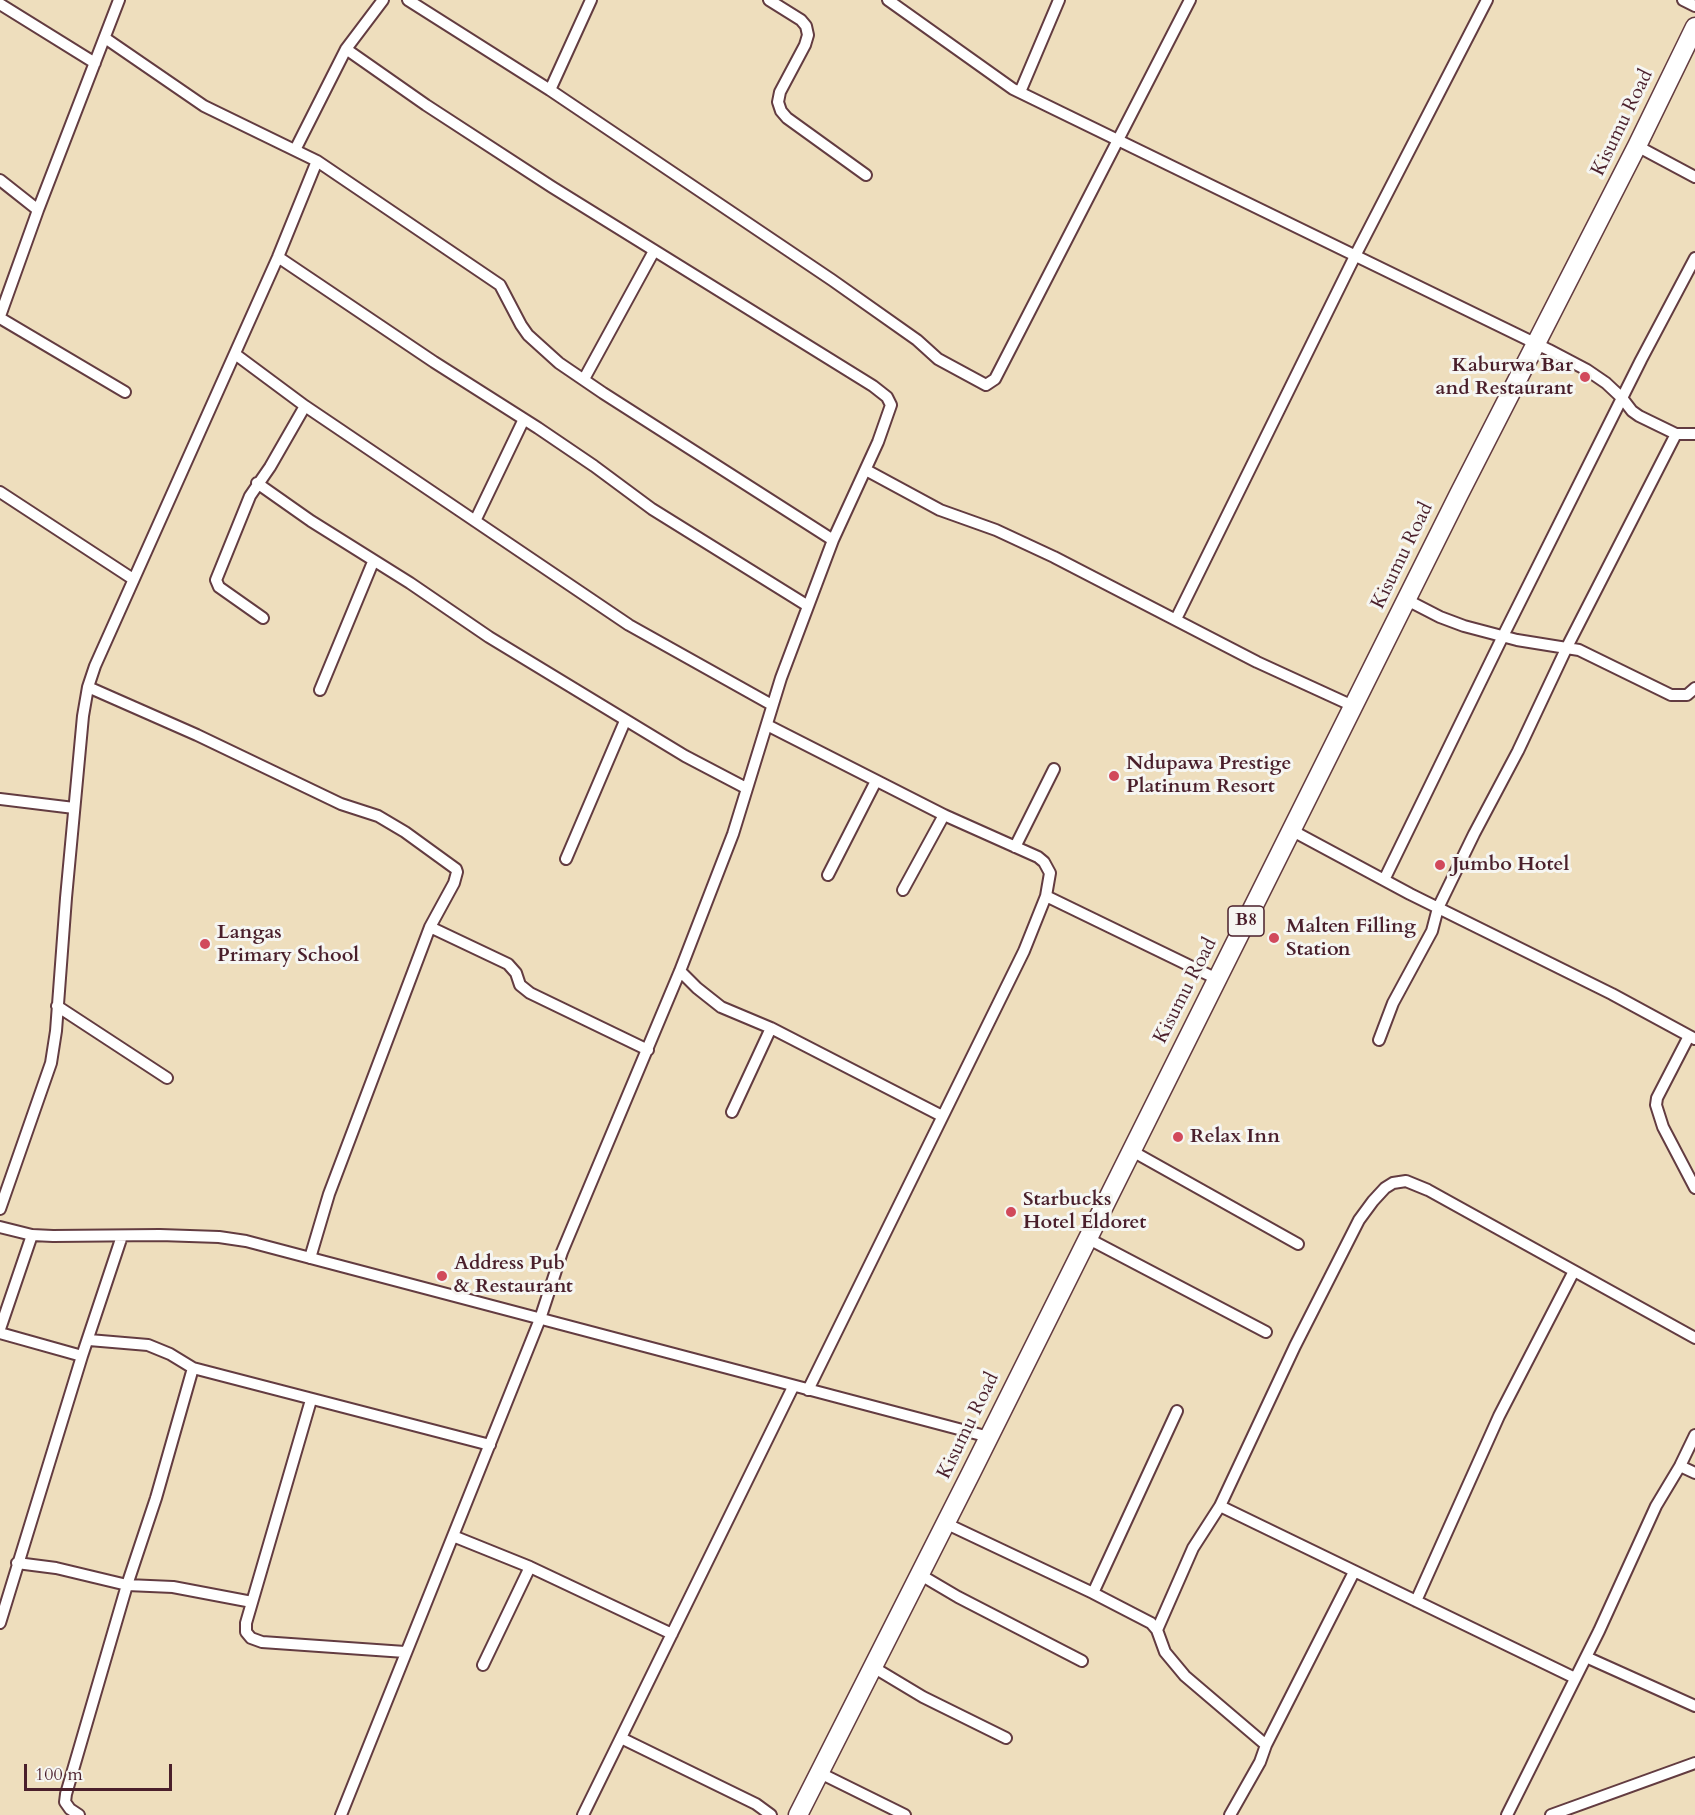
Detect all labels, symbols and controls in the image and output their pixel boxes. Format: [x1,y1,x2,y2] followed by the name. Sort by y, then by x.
[1587,66,1659,180] street label: Kisumu Road
[1436,354,1573,401] place label: Kaburwa Bar and Restaurant
[1578,370,1592,384] marker: Kaburwa Bar and Restaurant
[1367,499,1439,613] street label: Kisumu Road
[1126,752,1291,799] place label: Ndupawa Prestige Platinum Resort
[1107,769,1121,783] marker: Ndupawa Prestige Platinum Resort
[1452,853,1569,877] place label: Jumbo Hotel
[1433,858,1447,872] marker: Jumbo Hotel
[1228,906,1264,936] road number: B8
[1286,915,1416,962] place label: Malten Filling Station
[217,921,359,968] place label: Langas Primary School
[1267,931,1281,945] marker: Malten Filling Station
[1149,934,1223,1048] street label: Kisumu Road
[198,937,212,951] marker: Langas Primary School
[1190,1125,1280,1149] place label: Relax Inn
[1171,1130,1185,1144] marker: Relax Inn
[1023,1188,1146,1235] place label: Starbucks Hotel Eldoret
[1004,1205,1018,1219] marker: Starbucks Hotel Eldoret
[454,1252,573,1299] place label: Address Pub & Restaurant
[435,1269,449,1283] marker: Address Pub & Restaurant
[933,1369,1005,1483] street label: Kisumu Road
[27,1752,176,1790] scale bar
[35,1762,83,1787] text: 100 m

